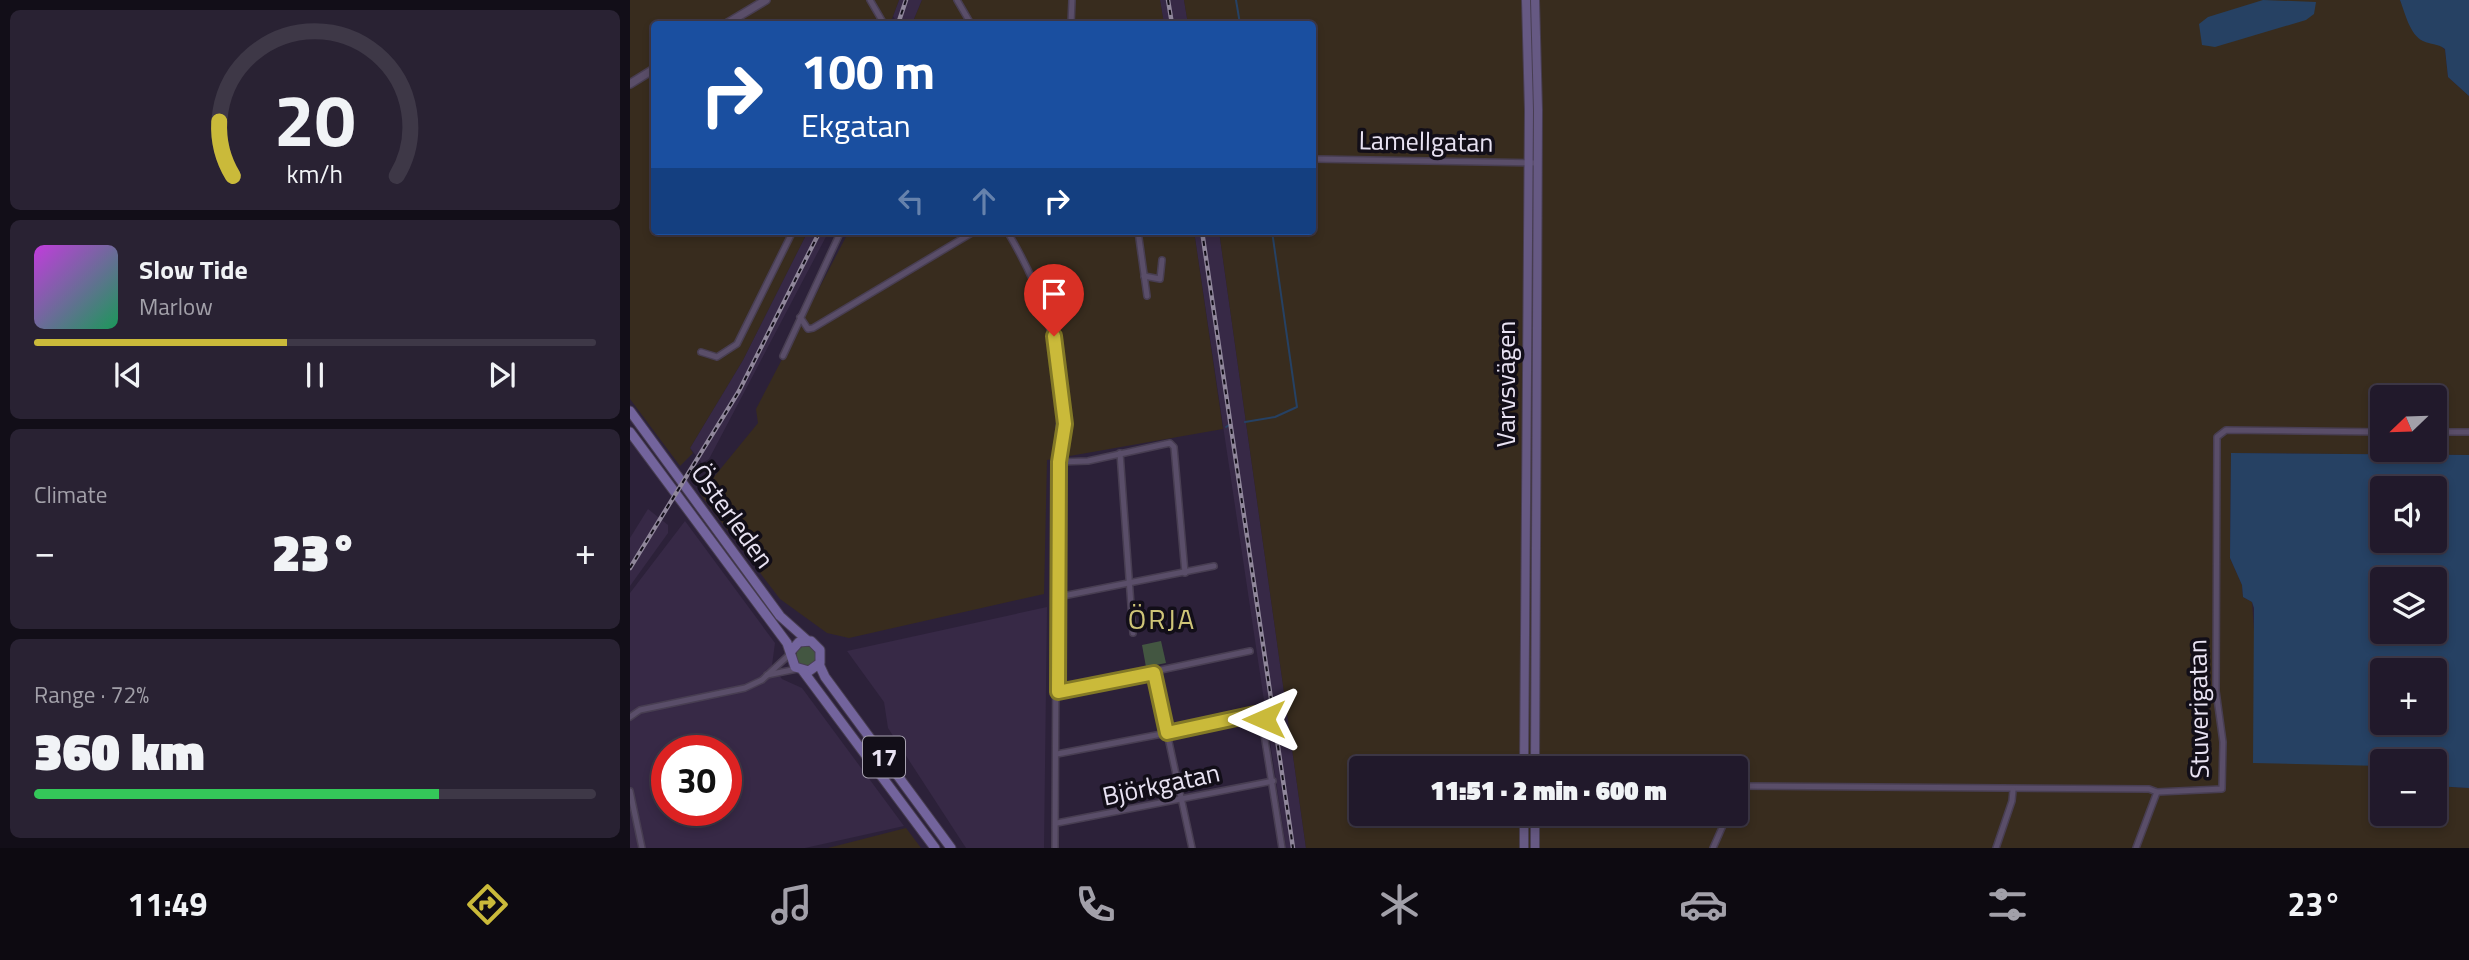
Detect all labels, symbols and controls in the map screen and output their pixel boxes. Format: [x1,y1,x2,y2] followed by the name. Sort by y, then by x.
[801,33,935,108] text: 100 m
[686,49,777,140] icon: right
[274,64,356,174] text: 20
[801,101,911,149] text: Ekgatan
[1358,120,1494,162] street label: Lamellgatan
[287,155,343,193] text: km/h
[892,182,930,220] icon: left
[965,182,1003,220] icon: ahead
[1038,182,1076,220] icon: right
[139,250,248,289] text: Slow Tide
[1024,264,1084,336] pin
[1035,275,1073,313] icon: arrive
[139,289,213,324] text: Marlow
[1486,321,1525,447] street label: Varvsvägen
[109,356,147,394] icon: previous
[296,356,334,394] icon: pause
[483,356,521,394] icon: next
[2370,385,2446,462] north arrow
[2370,385,2447,826] map controls
[682,456,784,576] street label: Österleden
[2370,476,2447,553] button: sound
[34,477,107,512] text: Climate
[272,512,358,591] text: 23°
[34,522,55,580] text: −
[575,522,596,580] text: +
[2370,567,2447,644] button: layers
[1128,597,1196,640] district label: ÖRJA
[2177,639,2219,779] street label: Stuverigatan
[2370,658,2447,735] button: +
[34,677,149,712] text: Range · 72%
[1227,682,1301,756] position arrow
[34,711,205,790] text: 360 km
[651,735,742,826] speed limit sign: 30
[863,736,905,778] road number: 17
[2370,749,2447,826] button: −
[1099,753,1223,815] street label: Björkgatan
[1430,771,1667,810] text: 11:51 · 2 min · 600 m
[128,880,207,928] text: 11:49
[463,880,512,929] icon: directions
[767,880,816,929] icon: music
[1071,880,1120,929] icon: phone
[1375,880,1424,929] icon: climate
[1679,880,1728,929] icon: car
[1983,880,2032,929] icon: filters
[2288,880,2341,928] text: 23°

